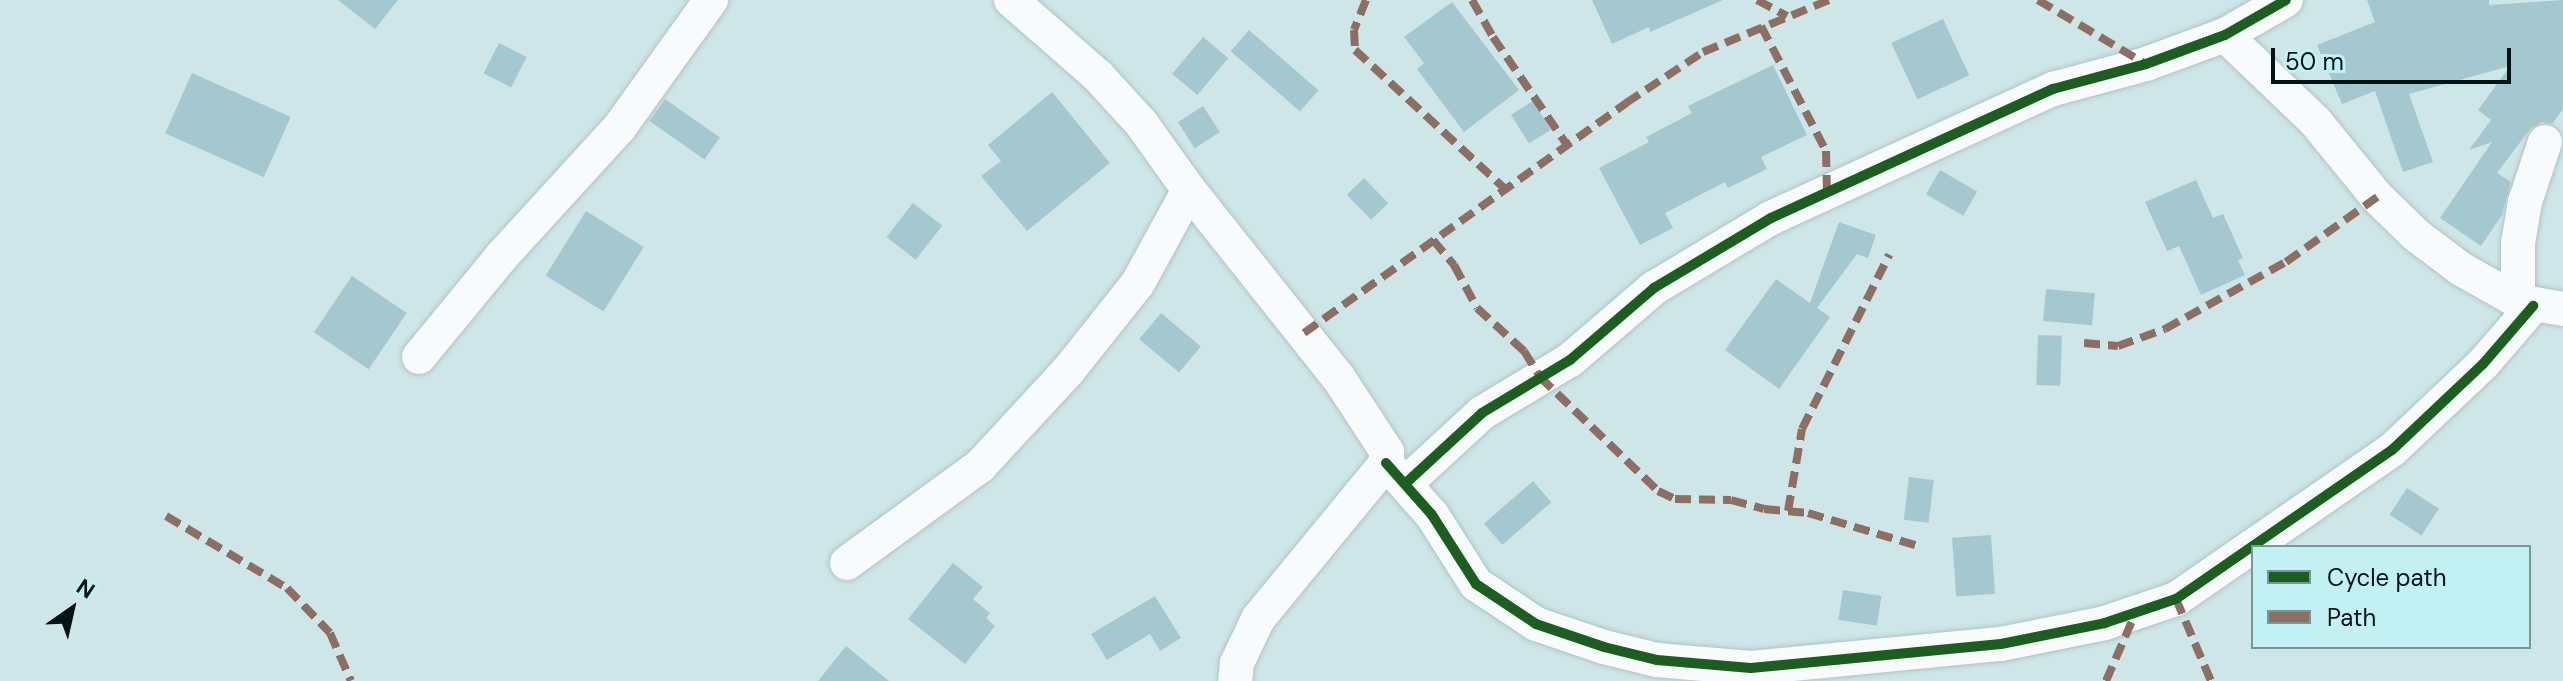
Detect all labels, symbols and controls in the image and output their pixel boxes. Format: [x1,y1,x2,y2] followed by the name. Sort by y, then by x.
[2275,32,2515,82] scale bar
[2285,46,2344,77] text: 50 m
[2251,545,2531,649] legend
[2327,562,2446,593] text: Cycle path
[32,569,112,649] north arrow
[71,572,100,605] text: N
[2327,602,2376,633] text: Path

